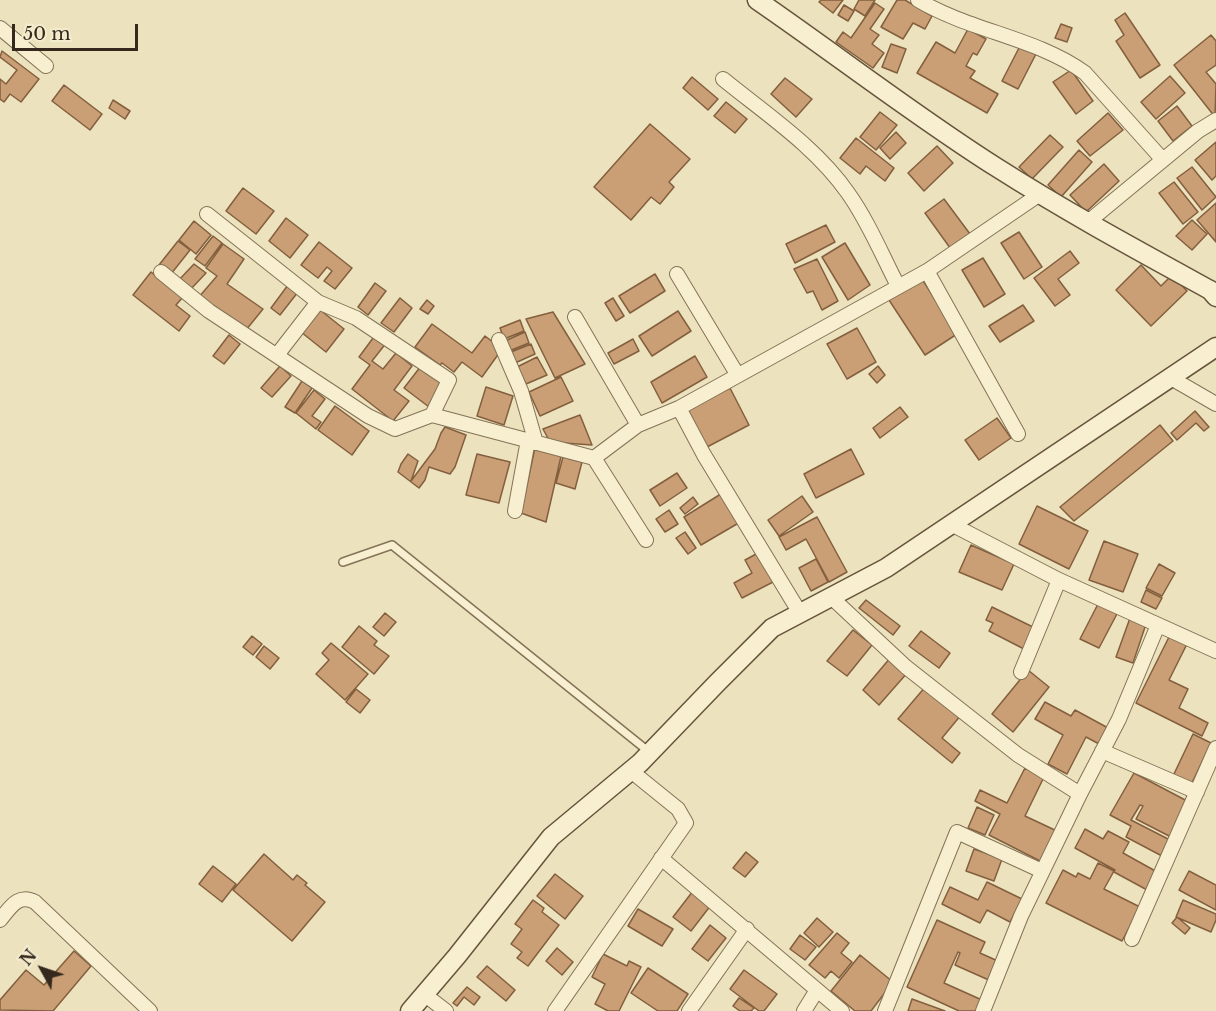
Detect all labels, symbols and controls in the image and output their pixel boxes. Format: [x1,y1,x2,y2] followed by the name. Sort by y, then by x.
[15,12,141,50] scale bar
[23,23,71,45] text: 50 m
[12,939,72,999] north arrow
[16,945,41,970] text: N

